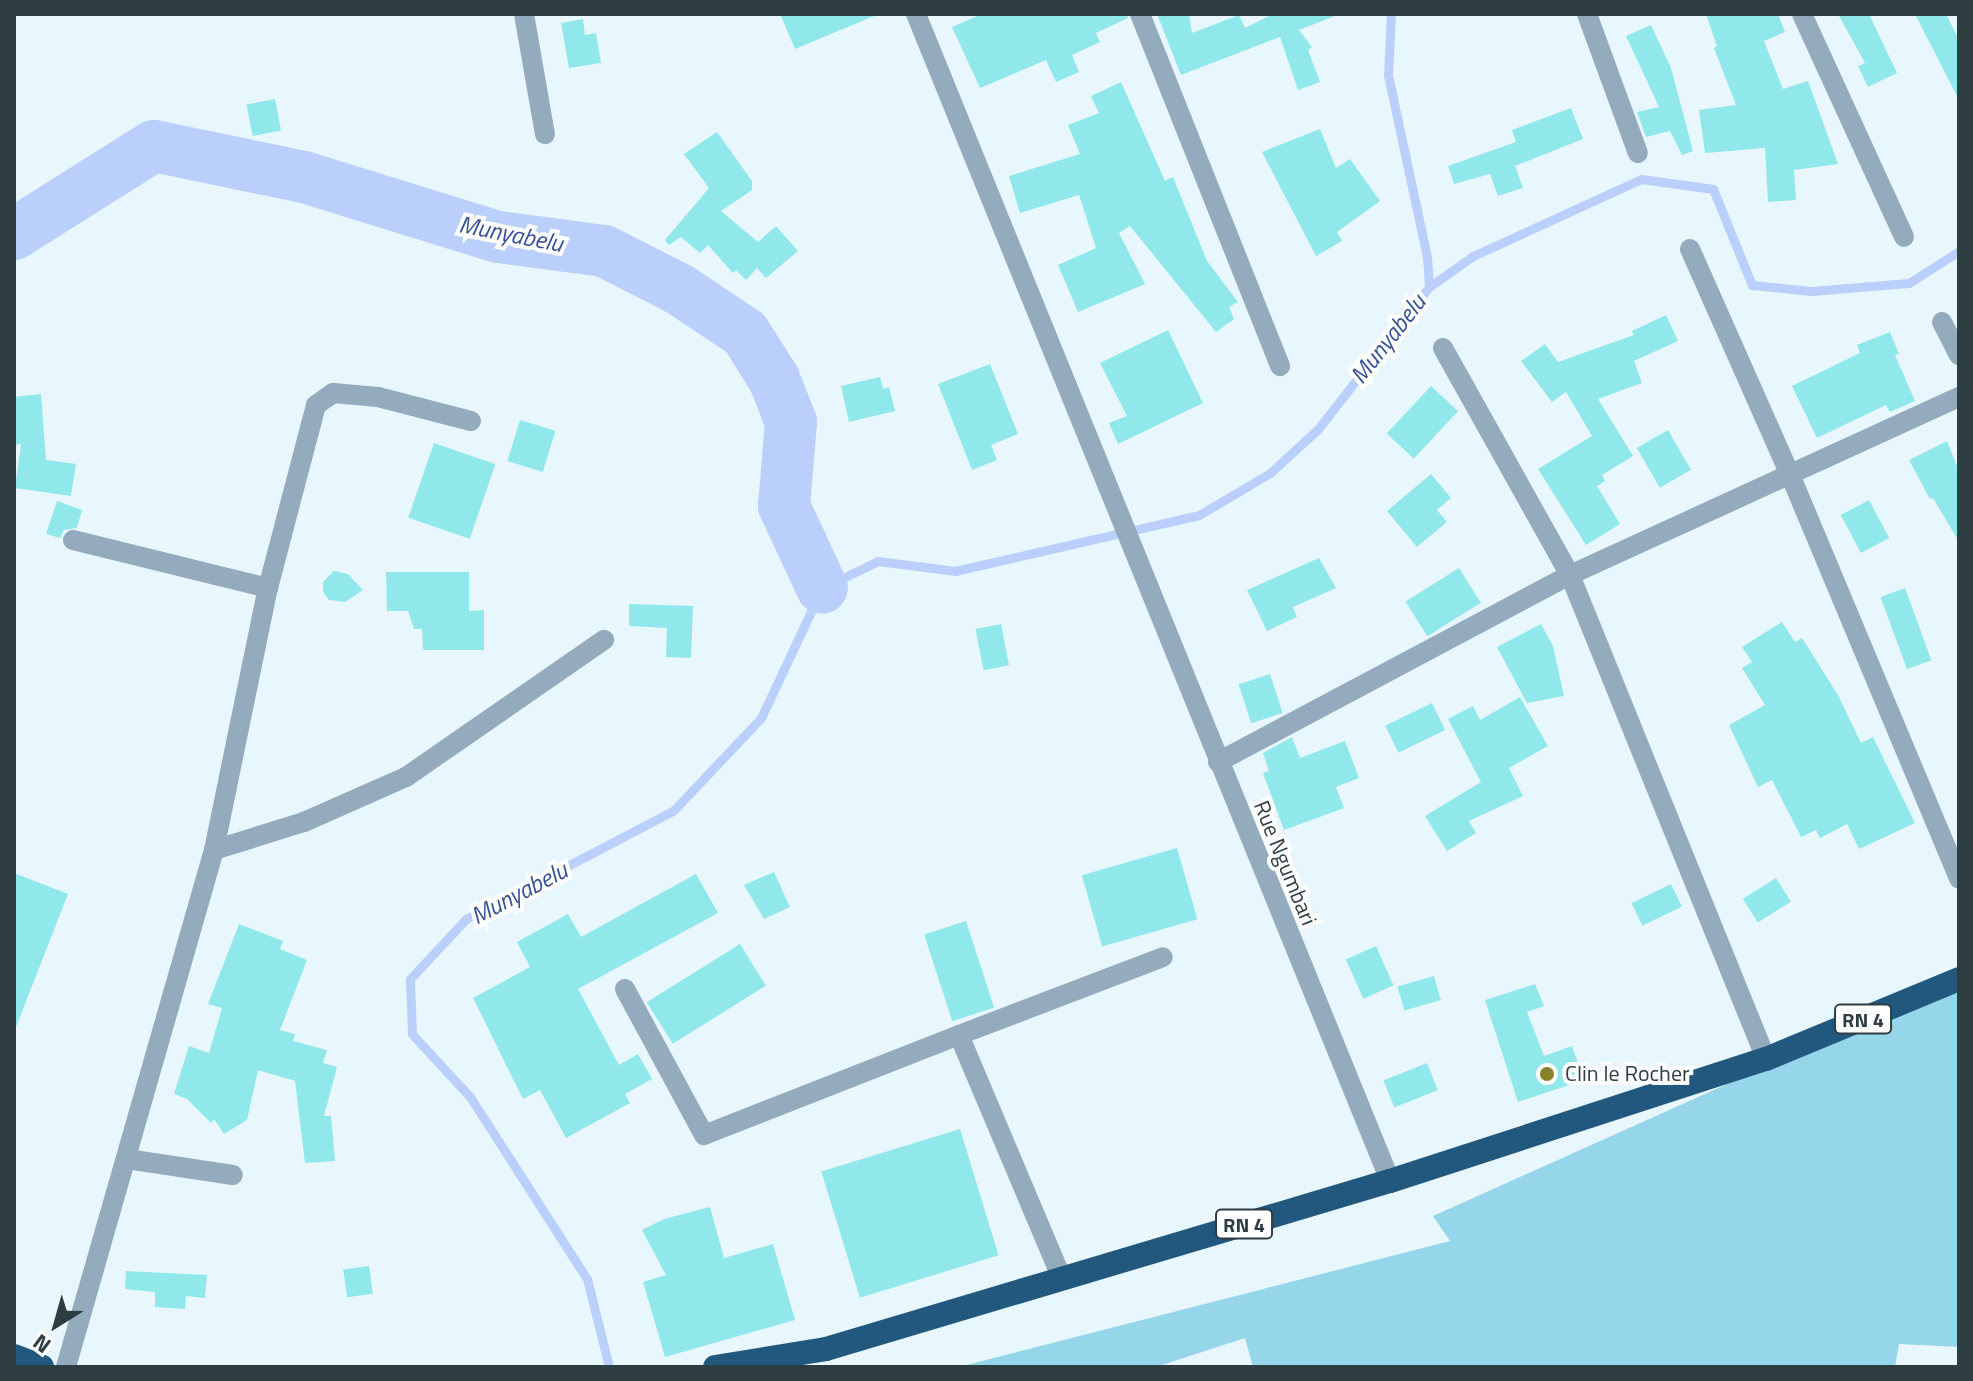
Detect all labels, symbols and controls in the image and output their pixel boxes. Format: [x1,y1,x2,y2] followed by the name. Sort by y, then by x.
[457,210,565,258] water label: Munyabelu
[1344,289,1432,389] water label: Munyabelu
[1248,797,1322,929] street label: Rue Ngumbari
[466,856,572,930] water label: Munyabelu
[1833,1003,1893,1035] road number: RN 4
[1565,1061,1690,1087] place label: Clin le Rocher
[1536,1063,1558,1085] marker: Clin le Rocher
[1214,1208,1274,1240] road number: RN 4
[16,1285,96,1365] north arrow
[25,1326,58,1362] text: N

